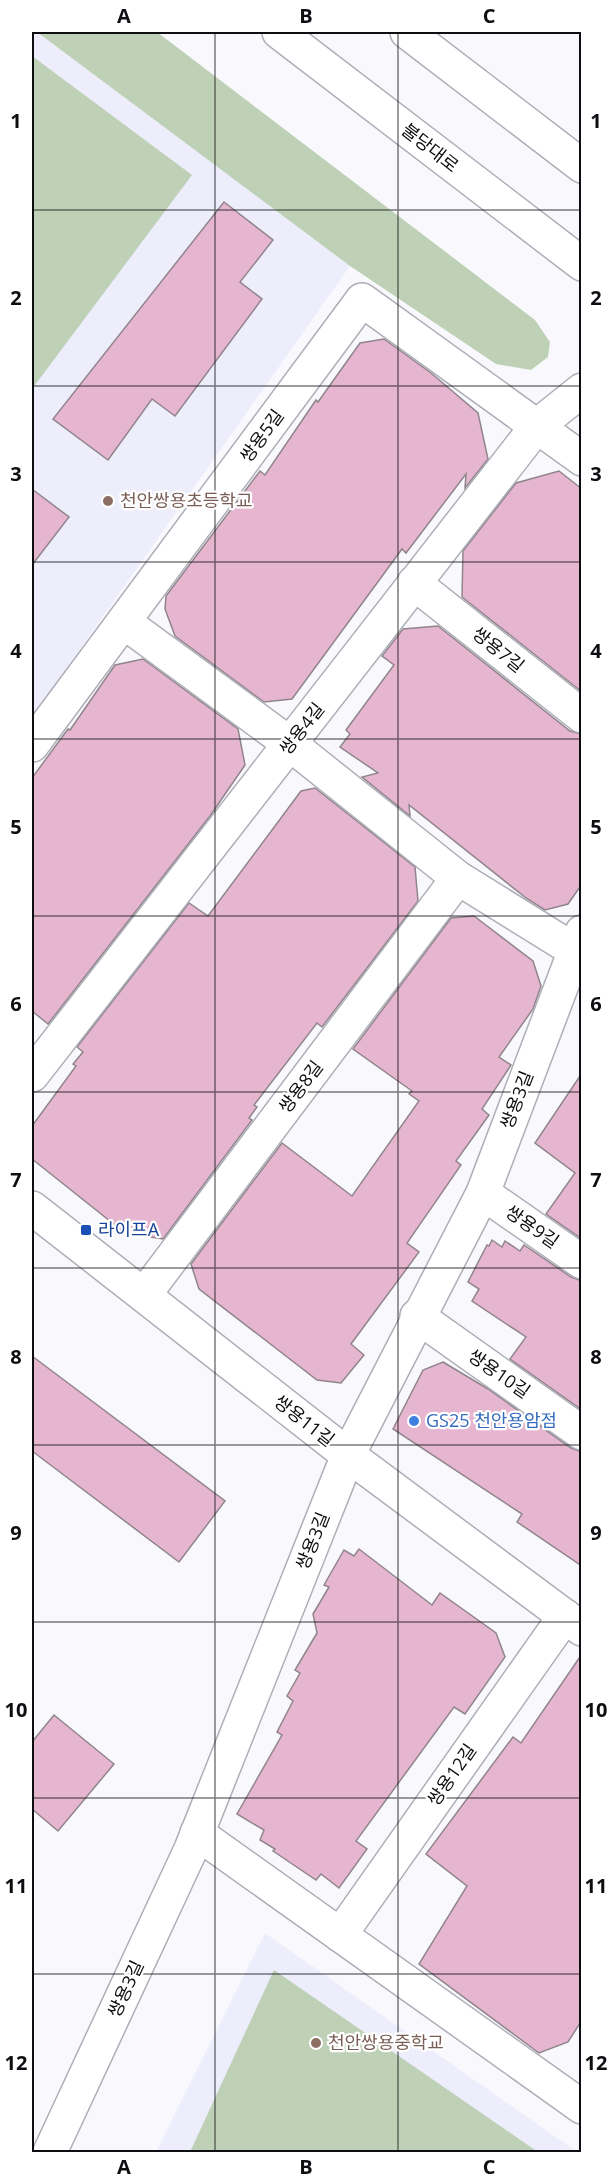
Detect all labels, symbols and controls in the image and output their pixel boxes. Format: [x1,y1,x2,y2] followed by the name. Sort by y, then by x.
[117,2,131,29] text: A
[299,2,313,29] text: B
[483,2,496,29] text: C
[10,107,22,134] text: 1
[590,107,602,134] text: 1
[397,117,464,177] street label: 불당대로
[10,284,22,311] text: 2
[590,284,602,311] text: 2
[234,404,289,467] street label: 쌍용5길
[10,460,22,487] text: 3
[590,460,602,487] text: 3
[120,488,252,512] place label: 천안쌍용초등학교
[101,494,115,508] marker: 천안쌍용초등학교
[468,621,529,677] street label: 쌍용7길
[10,637,22,664] text: 4
[590,637,602,664] text: 4
[273,697,329,759] street label: 쌍용4길
[10,813,22,840] text: 5
[590,813,602,840] text: 5
[10,990,22,1017] text: 6
[590,990,602,1017] text: 6
[273,1055,328,1118] street label: 쌍용8길
[494,1067,538,1132] street label: 쌍용3길
[10,1166,22,1193] text: 7
[590,1166,602,1193] text: 7
[501,1199,564,1253] street label: 쌍용9길
[98,1217,160,1241] place label: 라이프A
[79,1223,93,1237] marker: 라이프A
[10,1343,22,1370] text: 8
[464,1343,535,1403] street label: 쌍용10길
[590,1343,602,1370] text: 8
[270,1389,340,1451] street label: 쌍용11길
[426,1408,557,1432] place label: GS25 천안용암점
[407,1414,421,1428] marker: GS25 천안용암점
[290,1508,334,1573] street label: 쌍용3길
[10,1519,22,1546] text: 9
[590,1519,602,1546] text: 9
[5,1696,27,1723] text: 10
[585,1696,607,1723] text: 10
[421,1739,481,1810] street label: 쌍용12길
[5,1872,27,1899] text: 11
[585,1872,607,1899] text: 11
[102,1956,149,2021] street label: 쌍용3길
[328,2030,444,2054] place label: 천안쌍용중학교
[309,2036,323,2050] marker: 천안쌍용중학교
[5,2049,27,2076] text: 12
[585,2049,607,2076] text: 12
[117,2153,131,2180] text: A
[299,2153,313,2180] text: B
[483,2153,496,2180] text: C

